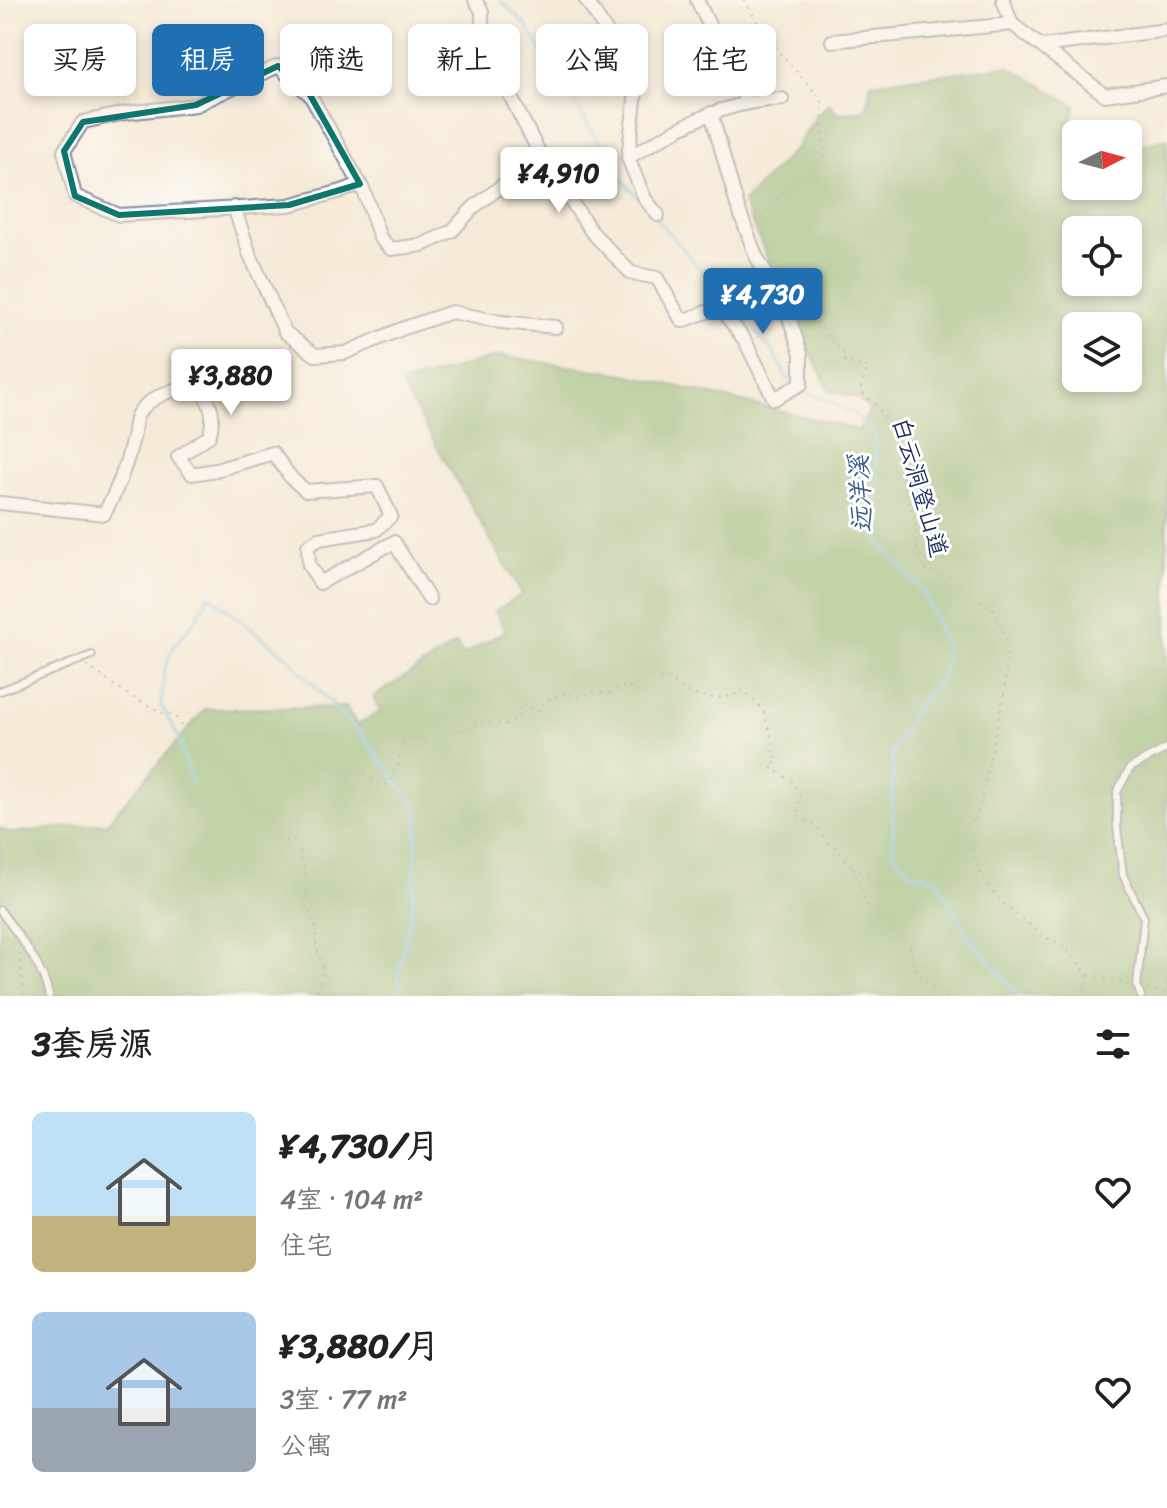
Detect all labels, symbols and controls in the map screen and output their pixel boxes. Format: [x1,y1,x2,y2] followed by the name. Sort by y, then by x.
[24,24,136,96] chip: 买房
[152,24,264,96] chip: 租房
[280,24,392,96] chip: 筛选
[408,24,520,96] chip: 新上
[536,24,648,96] chip: 公寓
[664,24,776,96] chip: 住宅
[1062,120,1142,200] north arrow
[1062,120,1142,392] map controls
[494,147,624,215] pin: ¥4,910
[518,150,600,196] text: ¥4,910
[1062,216,1142,296] button: locate
[698,268,828,336] pin: ¥4,730
[721,271,805,317] text: ¥4,730
[1062,312,1142,392] button: layers
[166,349,296,417] pin: ¥3,880
[189,352,273,398] text: ¥3,880
[880,412,960,562] street label: 白云洞登山道
[835,452,885,534] water label: 远洋溪
[32,1014,153,1074] text: 3套房源
[1091,1022,1135,1066] icon: filters
[280,1116,440,1176] text: ¥4,730/月
[96,1144,192,1240] icon: home
[1091,1170,1135,1214] icon: heart
[280,1176,424,1222] text: 4室 · 104 m²
[280,1222,332,1268] text: 住宅
[280,1316,440,1376] text: ¥3,880/月
[96,1344,192,1440] icon: home
[1091,1370,1135,1414] icon: heart
[280,1376,407,1422] text: 3室 · 77 m²
[280,1422,332,1468] text: 公寓

